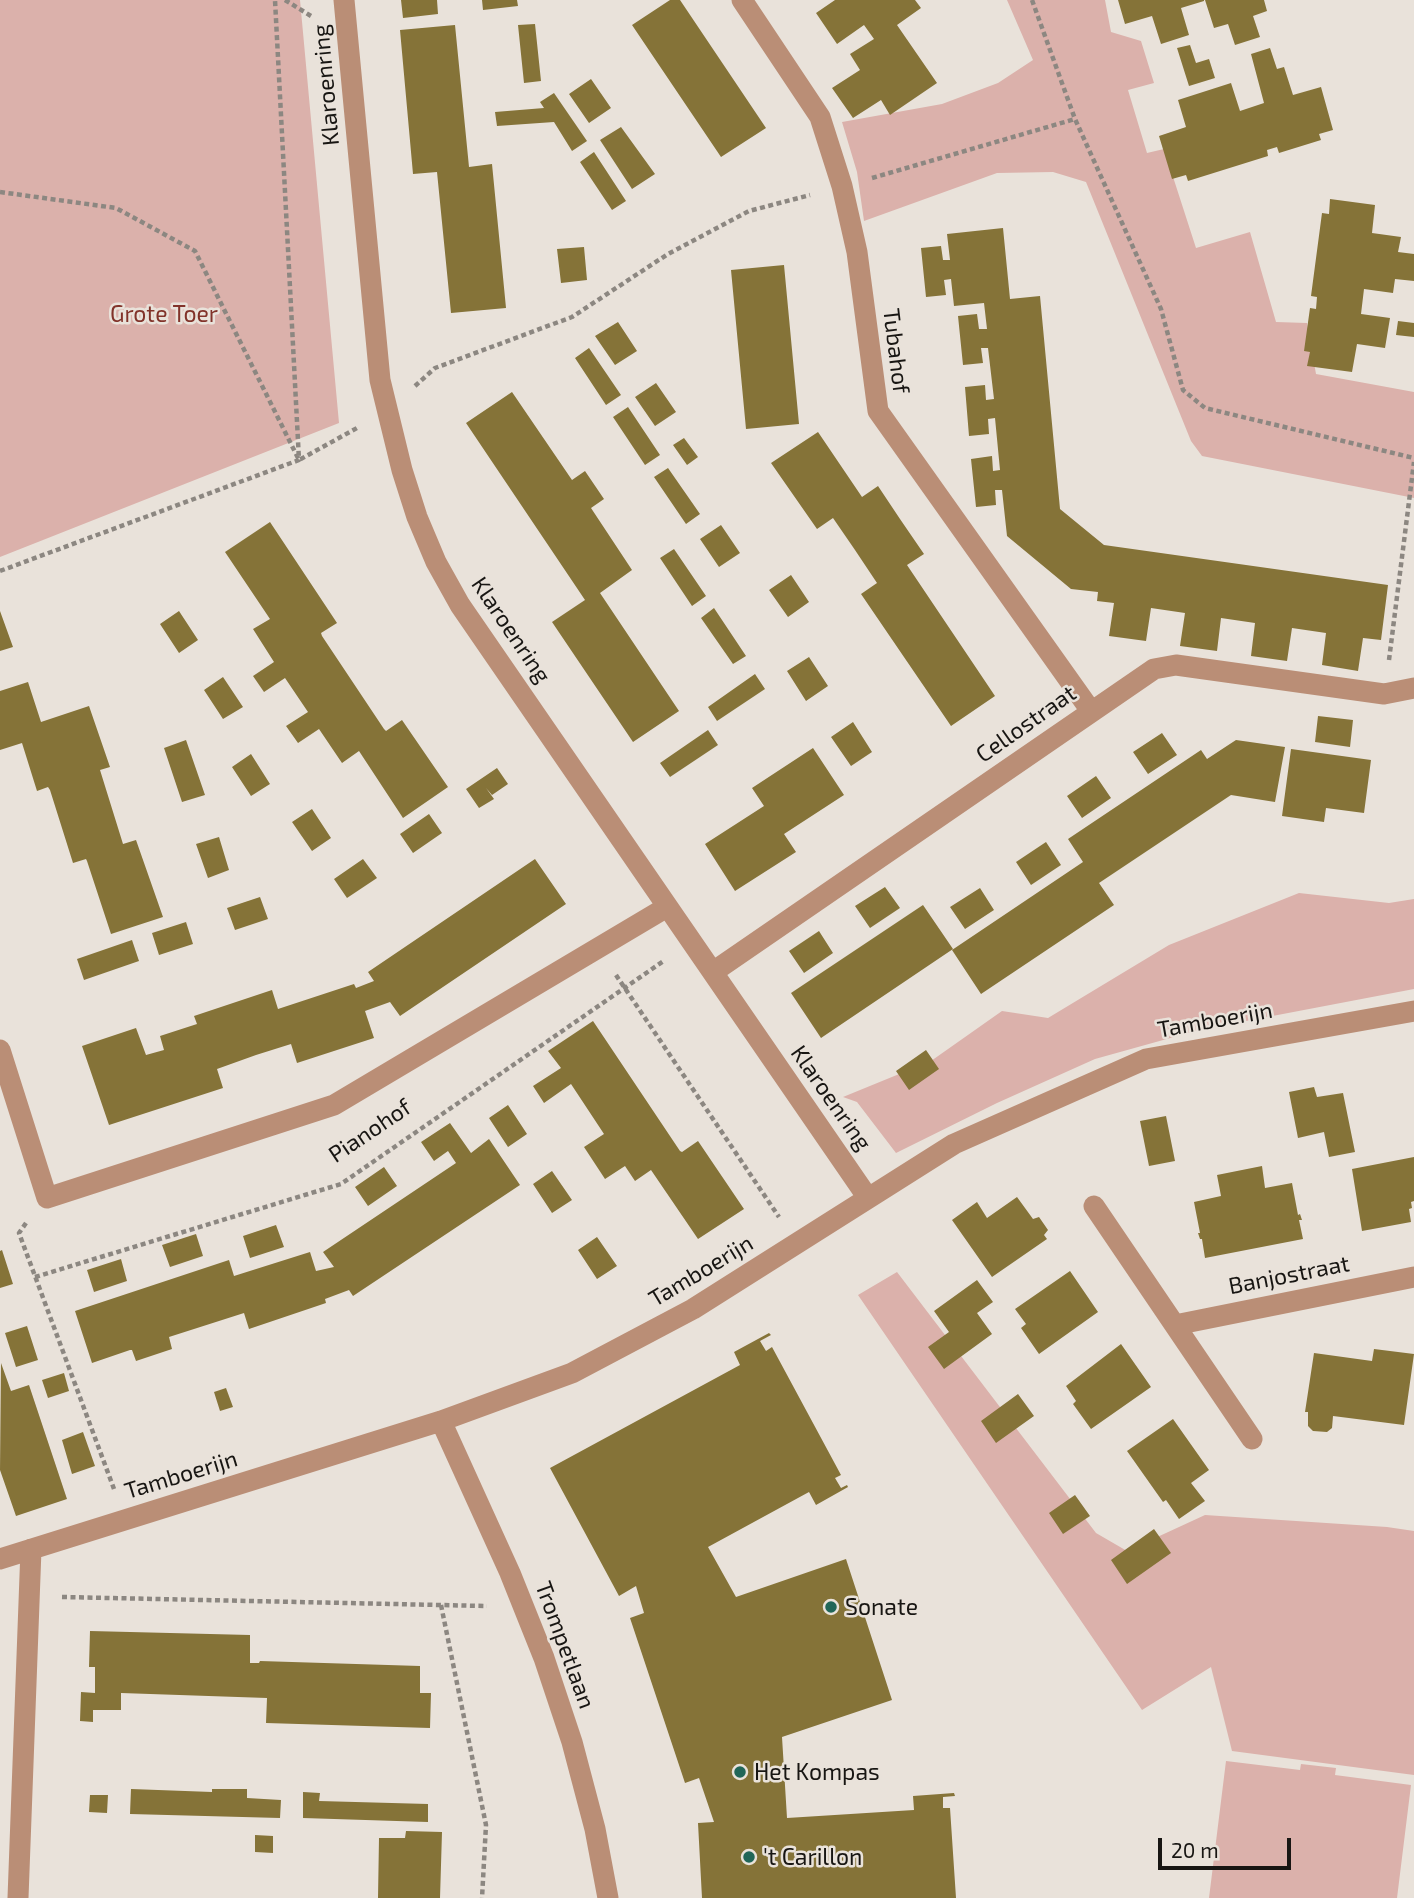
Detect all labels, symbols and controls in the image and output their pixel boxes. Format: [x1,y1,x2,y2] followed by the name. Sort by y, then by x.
[307,23,345,147] street label: Klaroenring
[110,300,218,328] park label: Grote Toer
[877,307,915,395] street label: Tubahof
[465,572,557,688] street label: Klaroenring
[971,679,1081,769] street label: Cellostraat
[1155,996,1275,1044] street label: Tamboerijn
[785,1040,877,1156] street label: Klaroenring
[324,1093,416,1169] street label: Pianohof
[644,1229,758,1313] street label: Tamboerijn
[1226,1250,1352,1300] street label: Banjostraat
[121,1445,241,1505] street label: Tamboerijn
[529,1578,601,1712] street label: Trompetlaan
[845,1593,918,1621] place label: Sonate
[823,1599,839,1615] marker: Sonate
[754,1758,880,1786] place label: Het Kompas
[732,1764,748,1780] marker: Het Kompas
[1162,1825,1295,1869] scale bar
[1171,1837,1219,1862] text: 20 m
[763,1843,862,1871] place label: 't Carillon
[741,1849,757,1865] marker: 't Carillon

